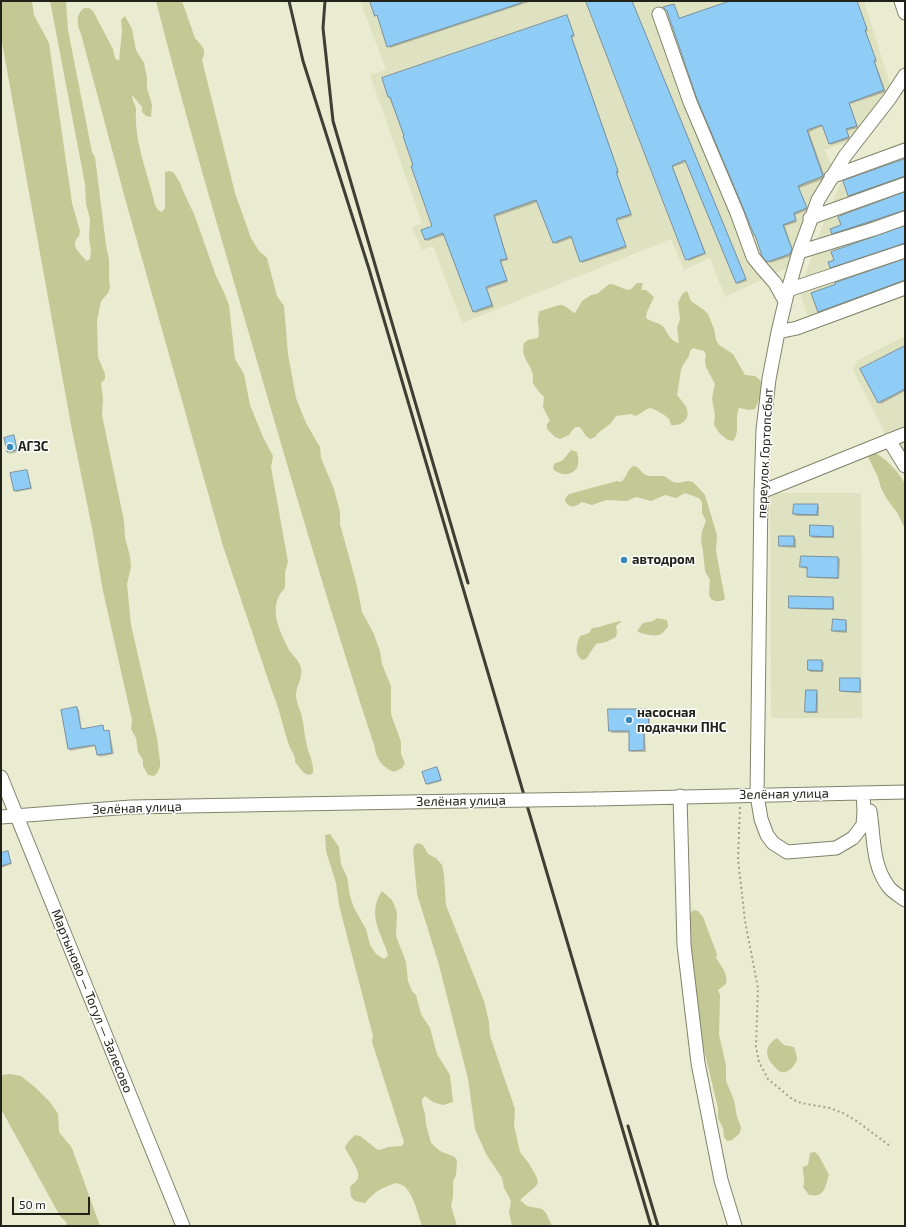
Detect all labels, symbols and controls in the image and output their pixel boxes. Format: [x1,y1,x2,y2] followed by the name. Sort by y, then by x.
[754,387,776,519] street label: переулок Гортопсбыт
[18,439,48,455] place label: АГЗС
[5,442,15,452] marker: АГЗС
[632,552,695,568] place label: автодром
[619,555,629,565] marker: автодром
[637,705,726,736] place label: насосная подкачки ПНС
[624,715,634,725] marker: насосная подкачки ПНС
[739,785,829,803] street label: Зелёная улица
[416,792,506,810] street label: Зелёная улица
[92,799,182,817] street label: Зелёная улица
[48,907,136,1095] street label: Мартыново — Тогул — Залесово
[14,1189,92,1215] scale bar
[19,1197,46,1211] text: 50 m

